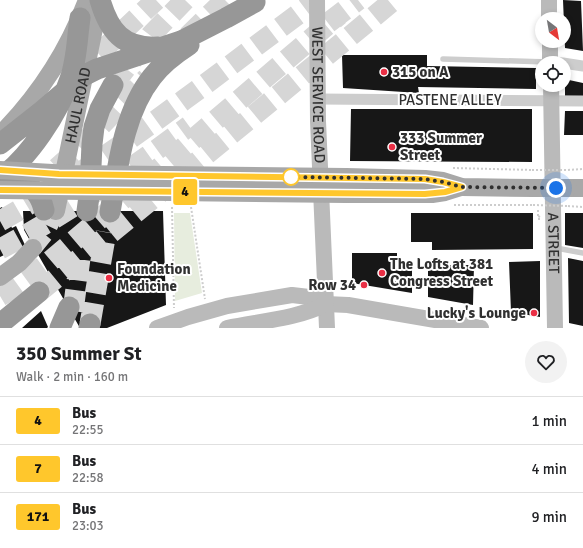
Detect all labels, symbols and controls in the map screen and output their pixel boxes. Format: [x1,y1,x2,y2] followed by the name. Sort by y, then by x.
[535,12,571,48] north arrow
[535,12,571,92] map controls
[308,27,329,164] street label: WEST SERVICE ROAD
[535,56,571,92] button: locate
[392,63,449,81] place label: 315 on A
[61,66,95,145] street label: HAUL ROAD
[379,67,389,77] marker: 315 on A
[398,91,502,109] street label: PASTENE ALLEY
[400,129,482,164] place label: 333 Summer Street
[387,142,397,152] marker: 333 Summer Street
[282,168,300,186] unlabelled marker
[546,178,566,198] your location
[172,179,198,205] line badge: 4
[181,183,189,200] text: 4
[544,212,563,274] street label: A STREET
[390,255,494,290] place label: The Lofts at 381 Congress Street
[117,260,191,295] place label: Foundation Medicine
[377,268,387,278] marker: The Lofts at 381 Congress Street
[104,273,114,283] marker: Foundation Medicine
[308,276,356,294] place label: Row 34
[359,280,369,290] marker: Row 34
[427,304,526,322] place label: Lucky's Lounge
[529,308,539,318] marker: Lucky's Lounge
[525,341,567,383] button: heart
[16,342,142,366] text: 350 Summer St
[16,369,128,385] text: Walk · 2 min · 160 m
[72,404,96,422] text: Bus
[34,412,42,429] text: 4
[531,412,567,430] text: 1 min
[72,422,104,438] text: 22:55
[72,452,96,470] text: Bus
[34,460,42,477] text: 7
[531,460,567,478] text: 4 min
[72,470,104,486] text: 22:58
[72,500,96,518] text: Bus
[27,508,49,525] text: 171
[531,508,567,526] text: 9 min
[72,518,104,534] text: 23:03

